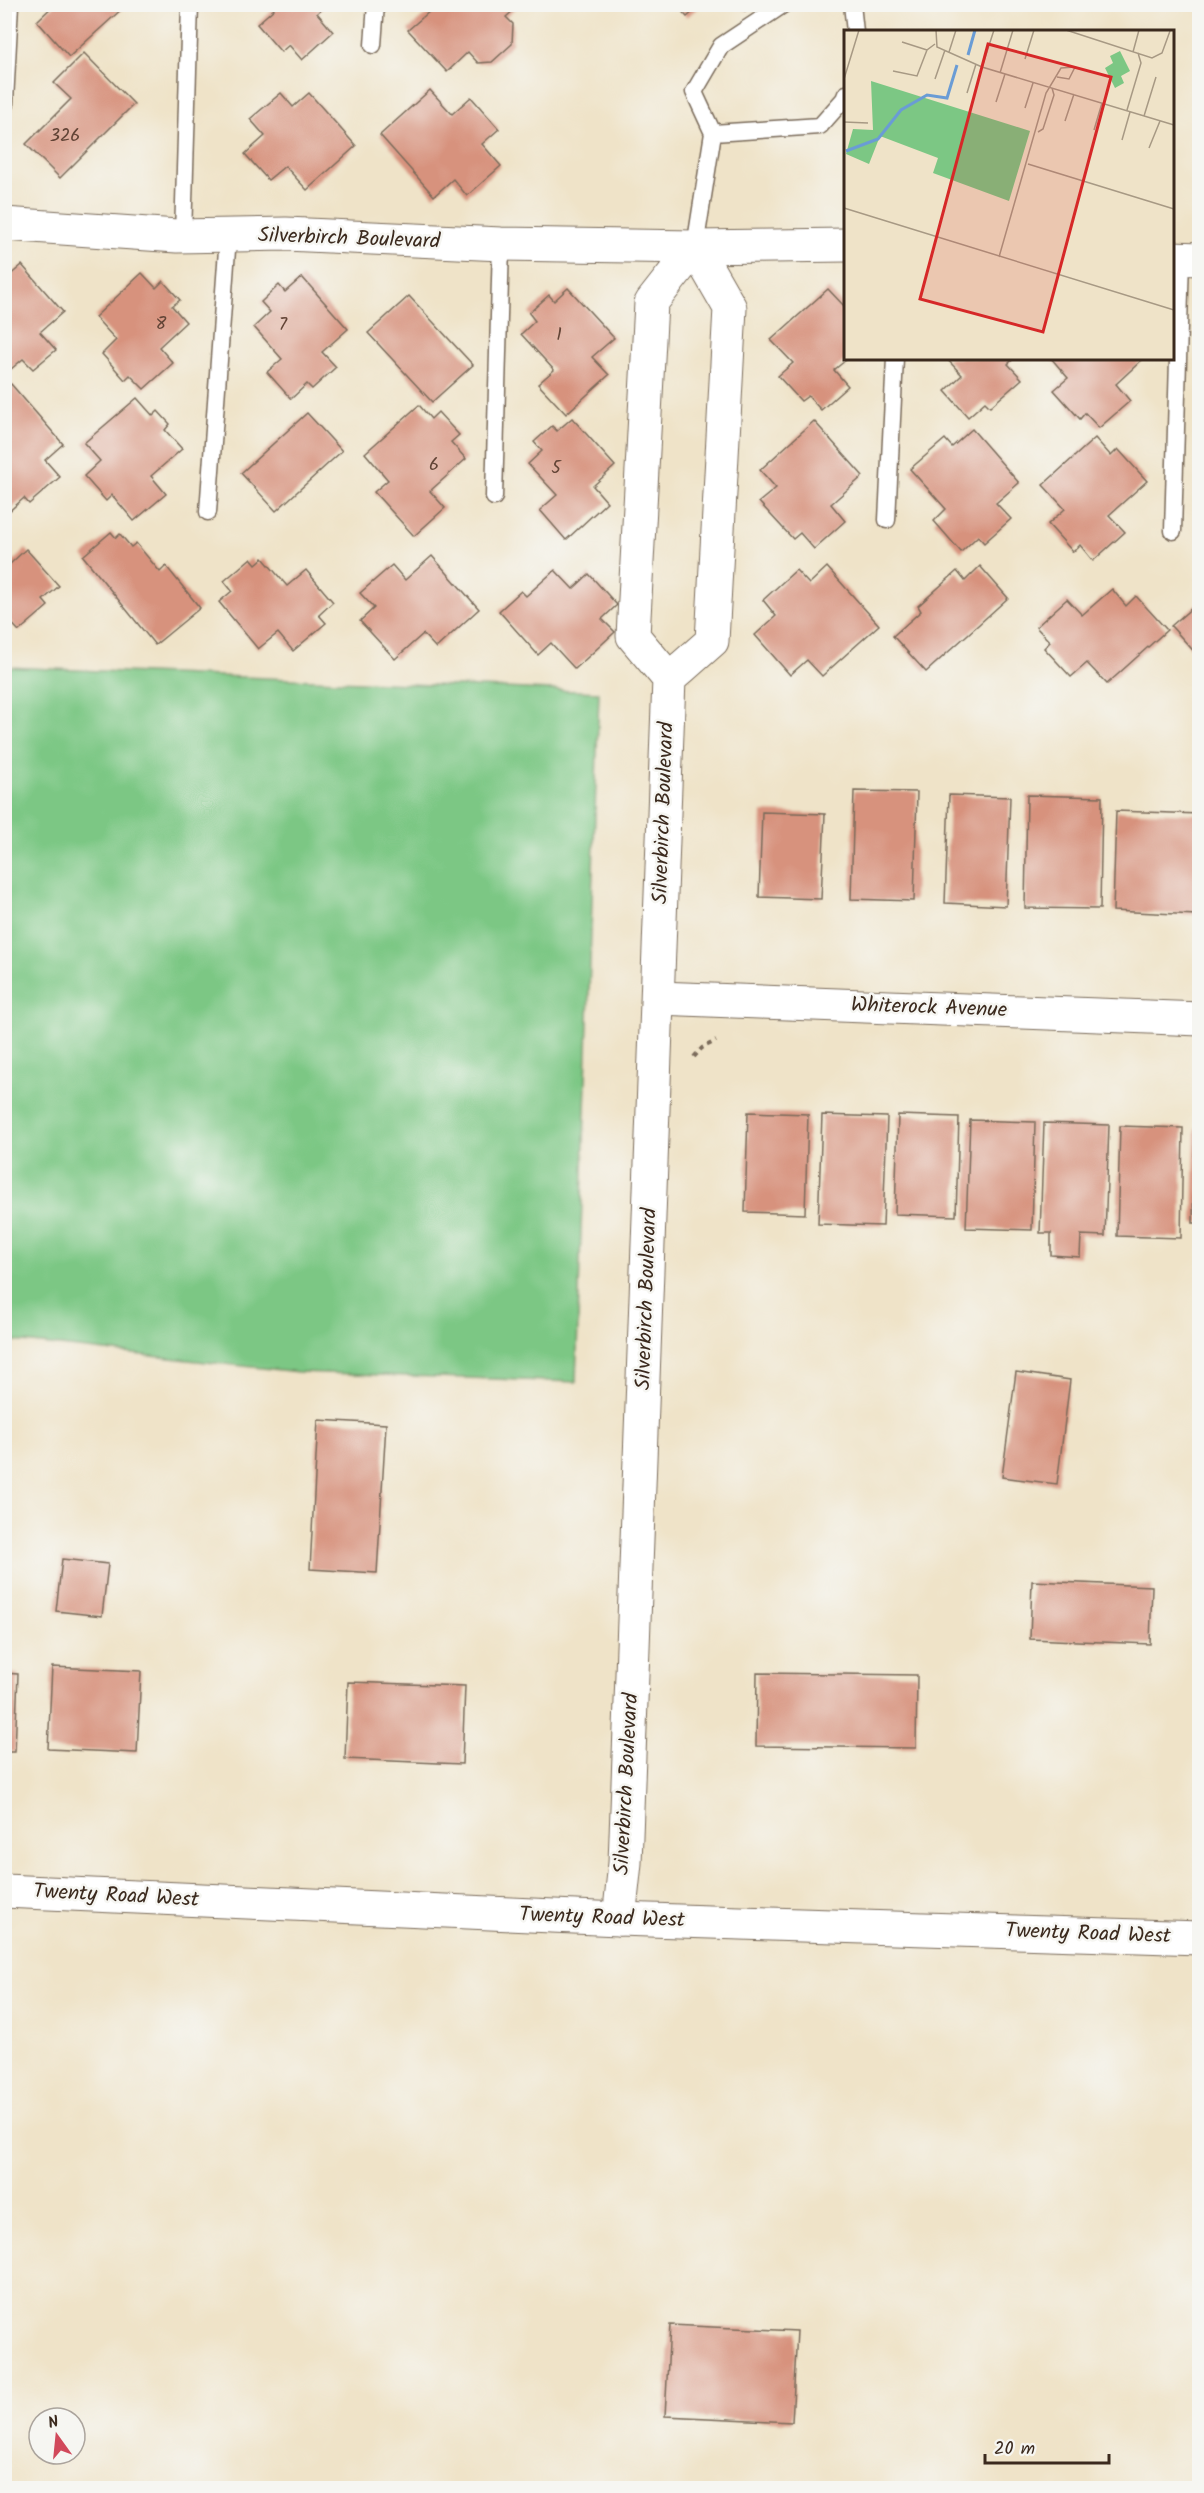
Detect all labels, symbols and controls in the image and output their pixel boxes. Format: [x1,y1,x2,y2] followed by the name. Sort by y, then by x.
[844,30,1174,360] inset map
[50,122,80,151] house number: 326
[257,219,441,259] street label: Silverbirch Boulevard
[156,310,167,339] house number: 8
[279,311,288,340] house number: 7
[556,321,562,350] house number: 1
[429,451,439,480] house number: 6
[551,454,562,483] house number: 5
[644,721,684,905] street label: Silverbirch Boulevard
[850,989,1008,1027] street label: Whiterock Avenue
[627,1207,667,1391] street label: Silverbirch Boulevard
[606,1692,648,1876] street label: Silverbirch Boulevard
[32,1875,201,1917] street label: Twenty Road West
[519,1899,686,1937] street label: Twenty Road West
[1005,1915,1172,1953] street label: Twenty Road West
[27,2406,87,2466] north arrow
[45,2410,62,2436] text: N
[985,2427,1110,2465] scale bar
[994,2435,1035,2464] text: 20 m

